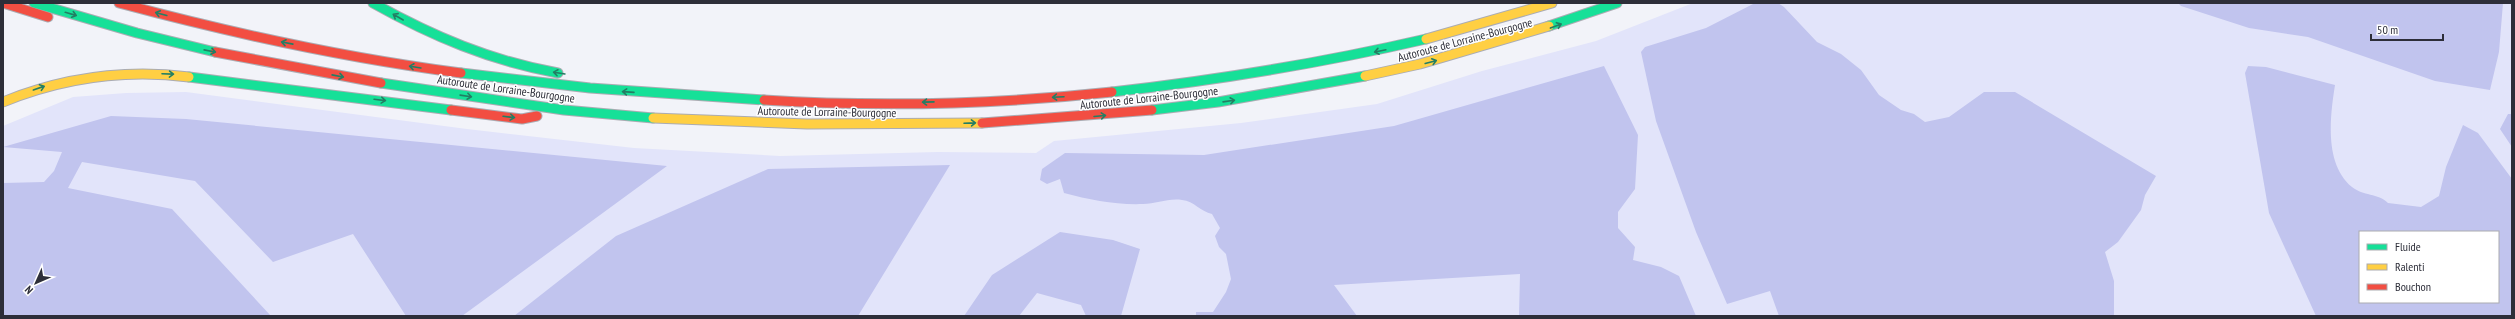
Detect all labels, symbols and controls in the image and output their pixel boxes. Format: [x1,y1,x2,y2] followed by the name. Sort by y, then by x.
[154,10,167,17] one-way arrow
[65,11,78,18] one-way arrow
[392,13,404,21] one-way arrow
[1396,14,1534,65] street label: Autoroute de Lorraine-Bourgogne
[2371,16,2443,42] scale bar
[1550,21,1562,29] one-way arrow
[2377,22,2398,37] text: 50 m
[281,39,294,47] one-way arrow
[1374,47,1387,55] one-way arrow
[204,48,217,56] one-way arrow
[1425,58,1438,65] one-way arrow
[409,63,422,71] one-way arrow
[553,69,566,77] one-way arrow
[161,71,174,78] one-way arrow
[436,71,576,106] street label: Autoroute de Lorraine-Bourgogne
[331,73,344,81] one-way arrow
[1079,83,1219,112] street label: Autoroute de Lorraine-Bourgogne
[33,84,46,91] one-way arrow
[622,88,635,95] one-way arrow
[460,92,473,100] one-way arrow
[1052,93,1065,100] one-way arrow
[373,97,386,104] one-way arrow
[1222,97,1235,105] one-way arrow
[922,99,935,106] one-way arrow
[757,103,897,120] street label: Autoroute de Lorraine-Bourgogne
[1093,112,1106,119] one-way arrow
[502,113,515,121] one-way arrow
[963,120,976,127] one-way arrow
[2359,231,2499,303] legend
[2395,239,2421,254] text: Fluide
[2395,259,2424,274] text: Ralenti
[16,263,56,303] north arrow
[2395,279,2431,294] text: Bouchon
[22,283,36,297] text: N

